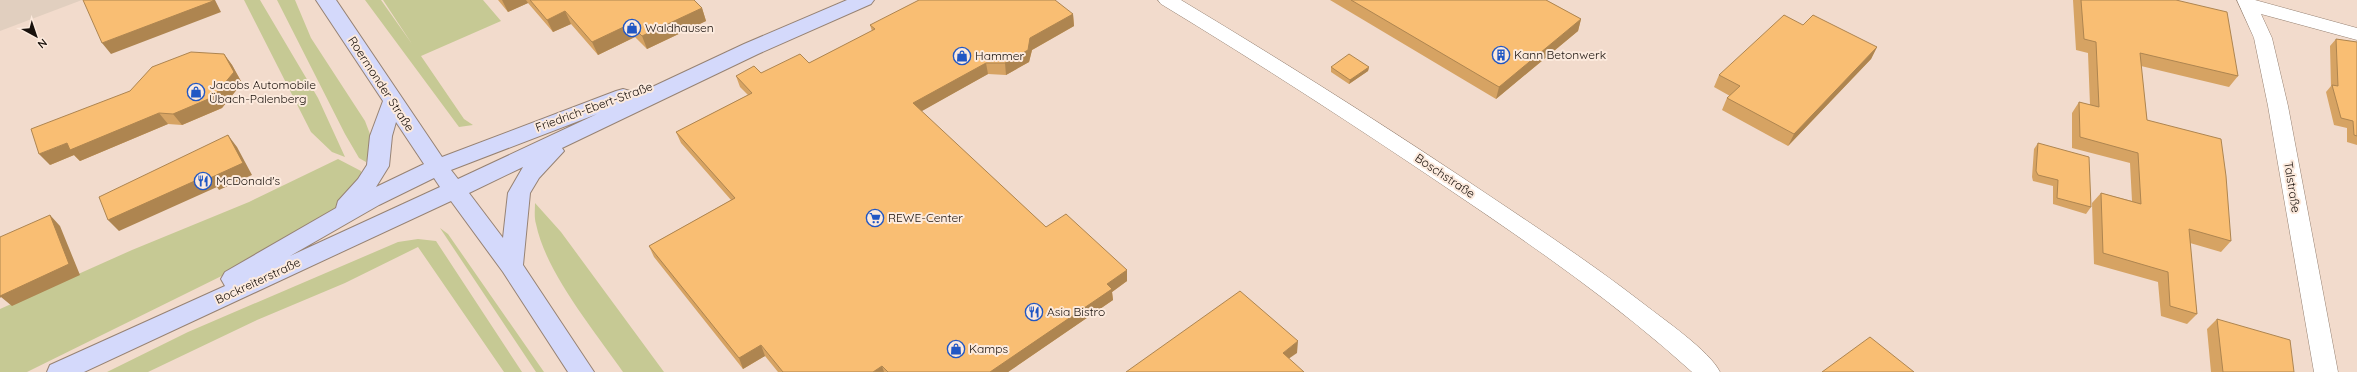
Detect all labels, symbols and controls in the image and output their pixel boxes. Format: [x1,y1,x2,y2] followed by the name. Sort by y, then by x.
[16,16,56,56] north arrow
[622,18,642,38] shop icon: Waldhausen
[645,20,714,35] place label: Waldhausen
[345,33,418,134] street label: Roermonder Straße
[35,36,50,52] text: N
[1491,45,1511,65] building icon: Kann Betonwerk
[952,46,972,66] shop icon: Hammer
[1514,47,1606,62] place label: Kann Betonwerk
[975,48,1025,63] place label: Hammer
[209,77,316,106] place label: Jacobs Automobile Übach-Palenberg
[533,78,655,135] street label: Friedrich-Ebert-Straße
[186,82,206,102] shop icon: Jacobs Automobile Übach-Palenberg
[1412,150,1478,201] street label: Boschstraße
[2281,160,2304,214] street label: Talstraße
[193,171,213,191] restaurant icon: McDonald's
[216,173,281,188] place label: McDonald's
[865,208,885,228] supermarket icon: REWE-Center
[888,210,963,225] place label: REWE-Center
[213,254,303,307] street label: Bockreiterstraße
[1024,302,1044,322] restaurant icon: Asia Bistro
[1047,304,1105,319] place label: Asia Bistro
[946,339,966,359] shop icon: Kamps
[969,341,1009,356] place label: Kamps

